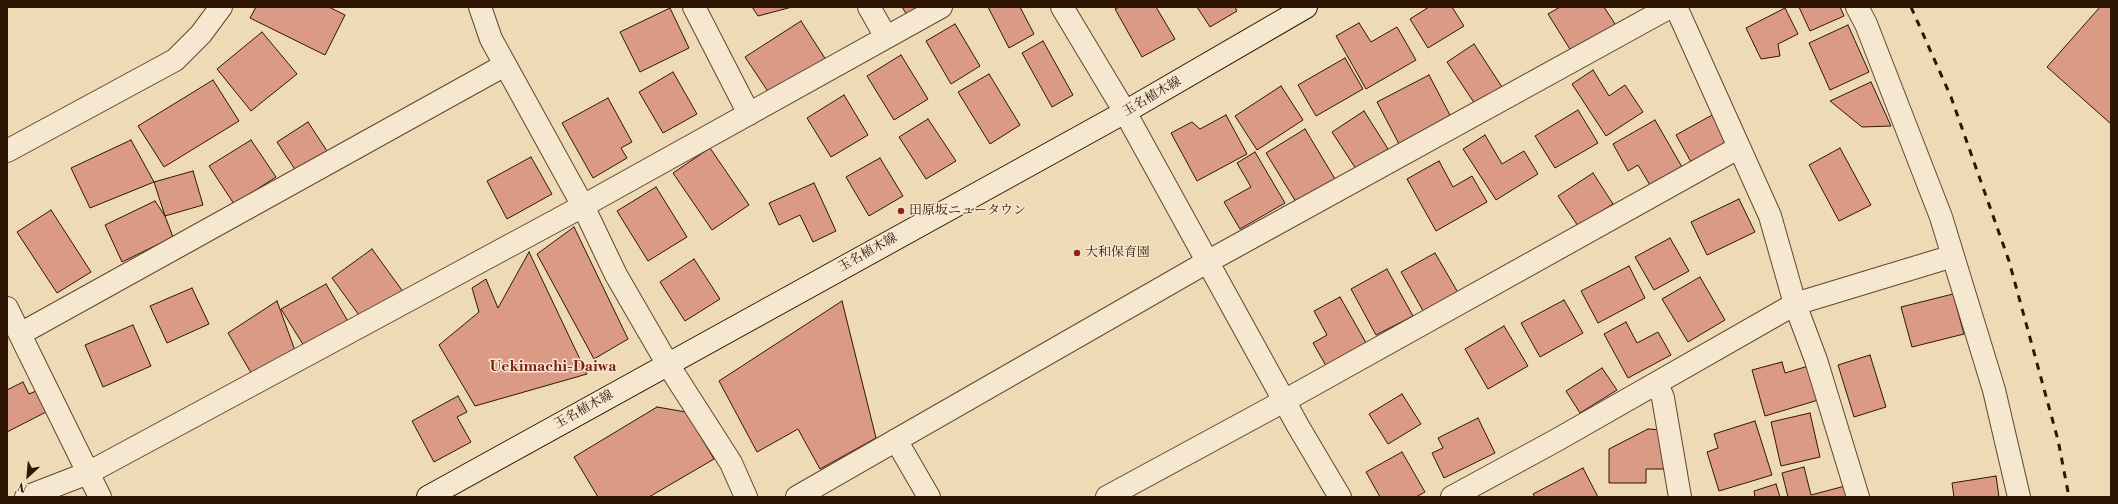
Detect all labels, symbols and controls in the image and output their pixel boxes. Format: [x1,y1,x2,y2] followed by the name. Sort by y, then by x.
[1120,74,1184,120] street label: 玉名植木線
[909,203,1026,219] place label: 田原坂ニュータウン
[896,206,906,216] marker: 田原坂ニュータウン
[836,230,900,276] street label: 玉名植木線
[1085,245,1150,261] place label: 大和保育園
[1072,248,1082,258] marker: 大和保育園
[490,358,616,376] district label: Uekimachi-Daiwa
[552,387,616,433] street label: 玉名植木線
[8,456,48,496] north arrow
[16,479,30,495] text: N

